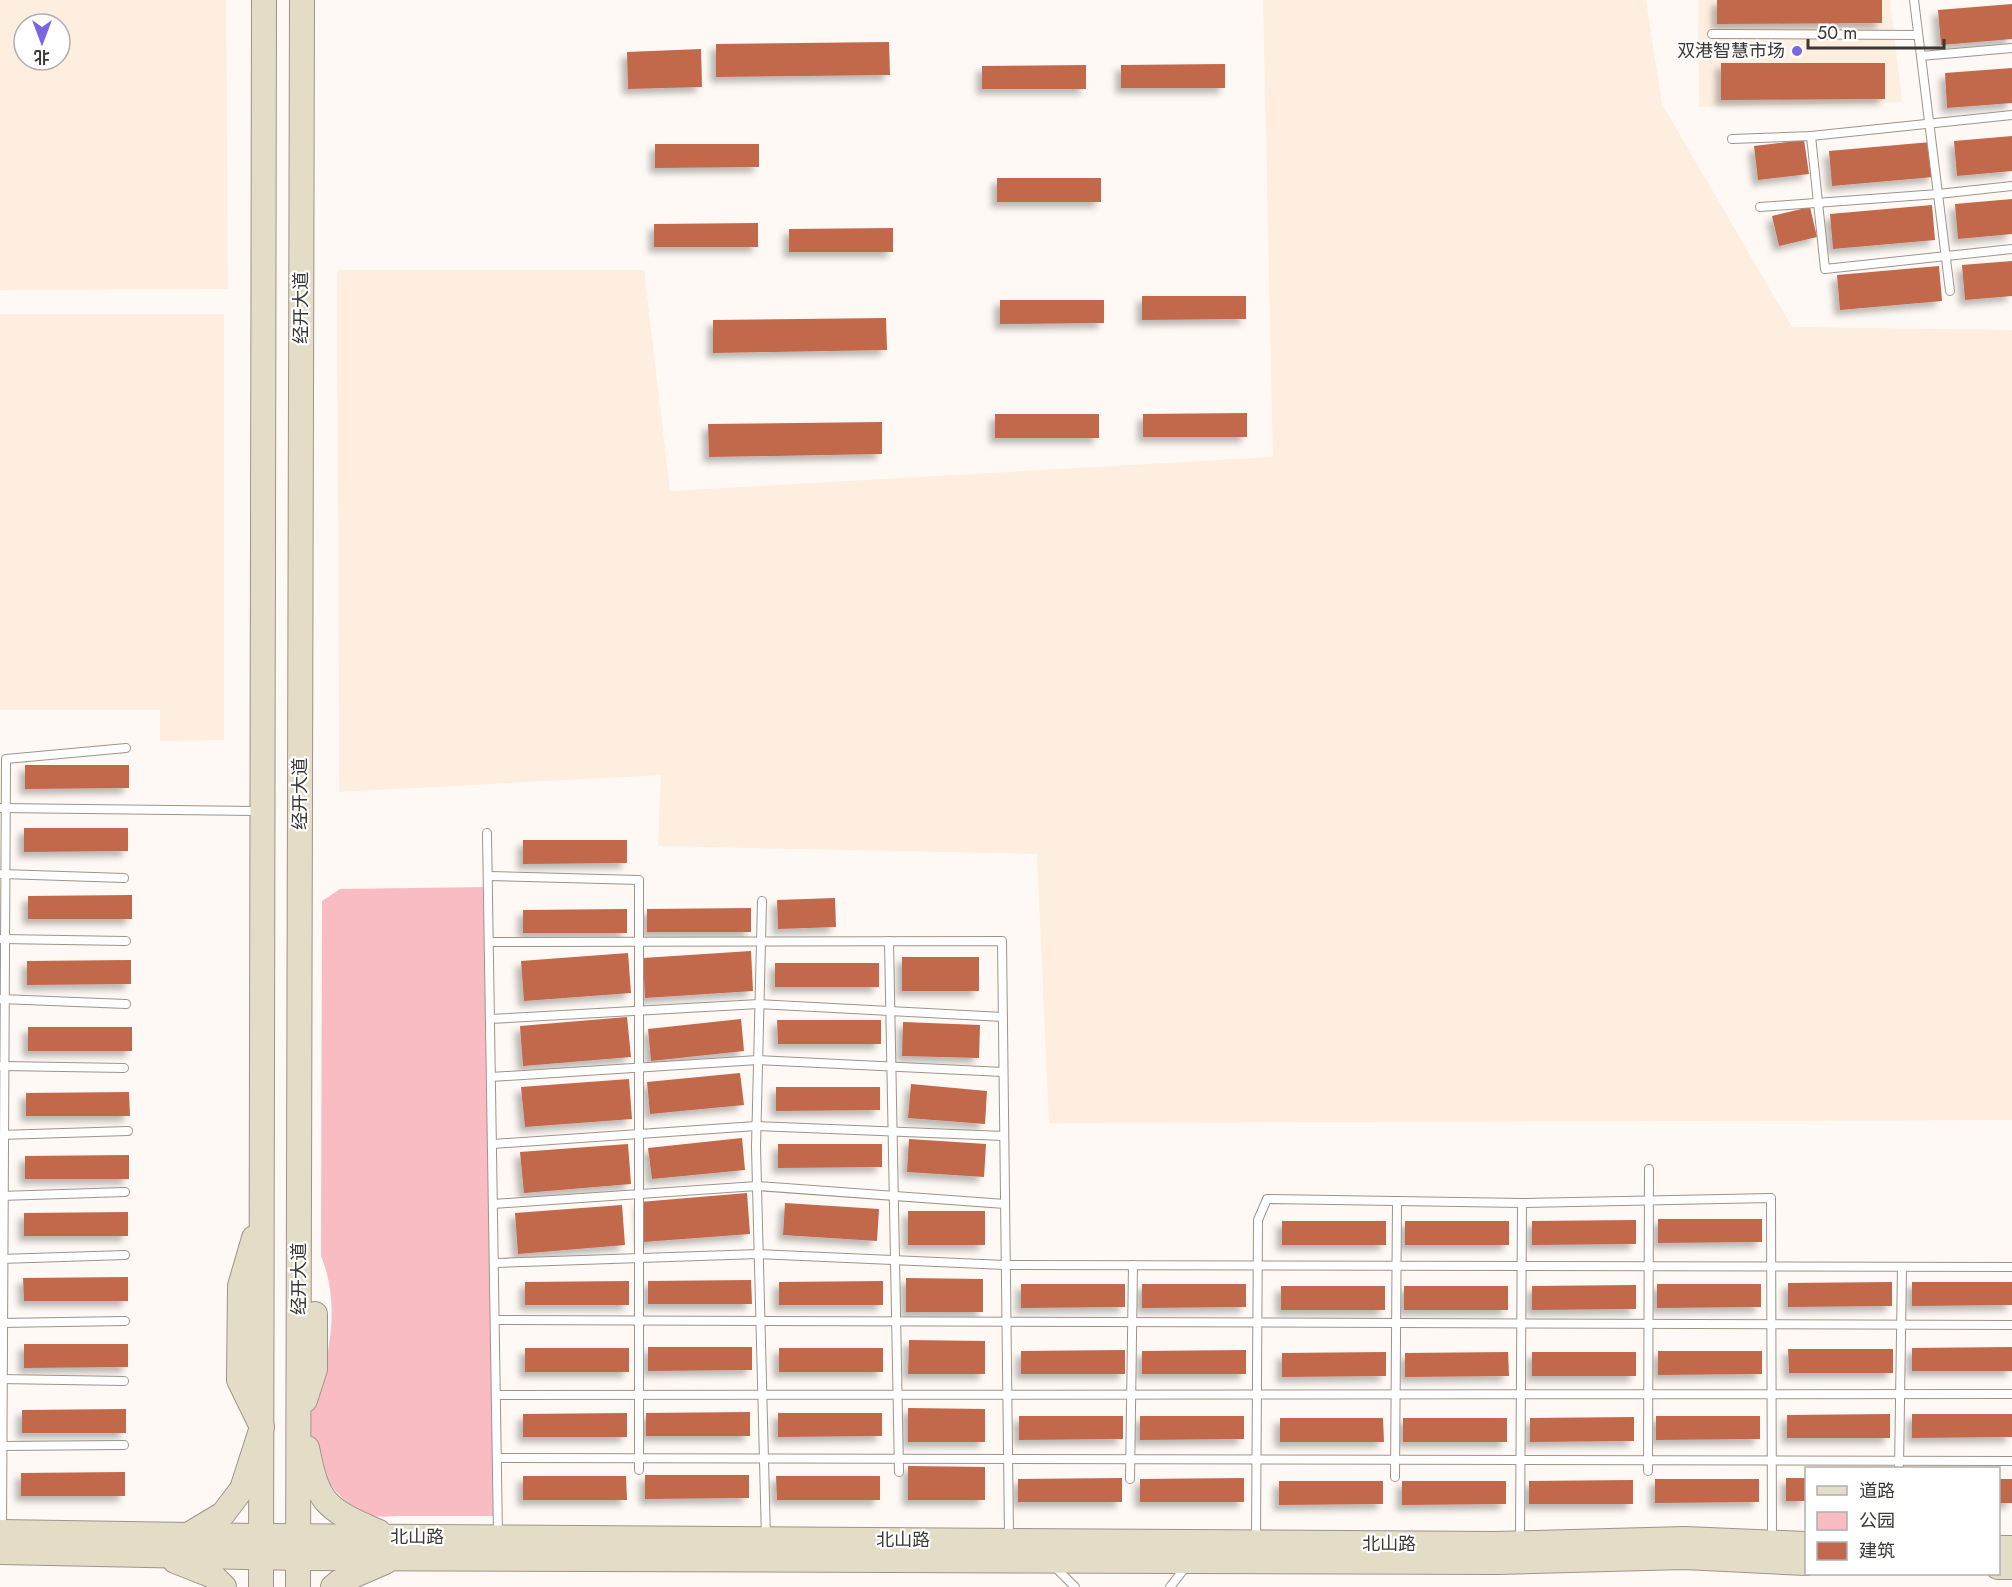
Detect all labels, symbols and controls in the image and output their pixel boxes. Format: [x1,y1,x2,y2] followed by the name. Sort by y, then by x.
[12,12,72,72] north arrow
[1808,12,1944,50] scale bar
[1817,20,1857,46] text: 50 m
[1677,38,1785,64] place label: 双港智慧市场
[1790,44,1804,58] marker: 双港智慧市场
[34,45,50,68] text: 北
[288,272,314,344] street label: 经开大道
[287,758,313,830] street label: 经开大道
[286,1243,312,1315] street label: 经开大道
[1805,1467,2000,1575] legend
[1859,1478,1895,1504] text: 道路
[1859,1508,1895,1534] text: 公园
[390,1524,444,1550] street label: 北山路
[876,1527,930,1553] street label: 北山路
[1362,1531,1416,1557] street label: 北山路
[1859,1538,1895,1564] text: 建筑

